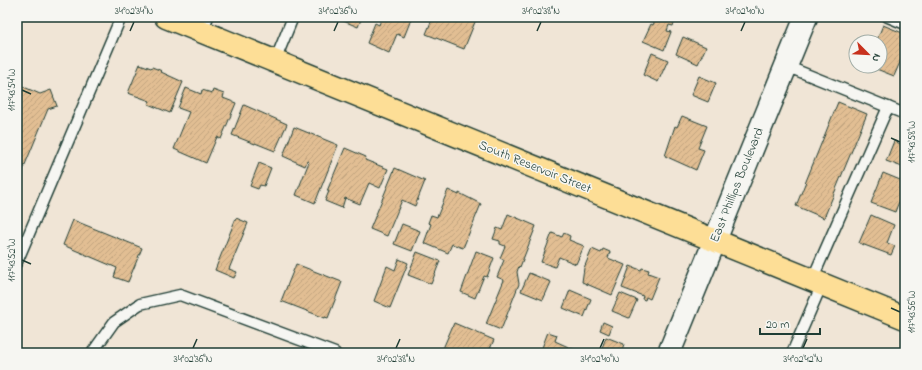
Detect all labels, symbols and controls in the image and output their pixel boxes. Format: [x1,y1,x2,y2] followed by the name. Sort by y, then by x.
[115,4,154,19] text: 34°02'34"N
[319,4,358,19] text: 34°02'36"N
[522,4,560,19] text: 34°02'38"N
[726,4,765,19] text: 34°02'40"N
[848,34,888,74] north arrow
[867,51,885,64] text: N
[5,69,20,111] text: 117°43'54"W
[905,121,920,163] text: 117°43'58"W
[705,124,769,245] street label: East Phillips Boulevard
[476,136,595,199] street label: South Reservoir Street
[5,238,20,282] text: 117°43'52"W
[905,290,920,333] text: 117°43'56"W
[760,310,820,336] scale bar
[766,316,789,334] text: 20 m
[174,352,213,367] text: 34°02'36"N
[377,352,415,367] text: 34°02'38"N
[581,352,620,367] text: 34°02'40"N
[783,352,823,367] text: 34°02'42"N

